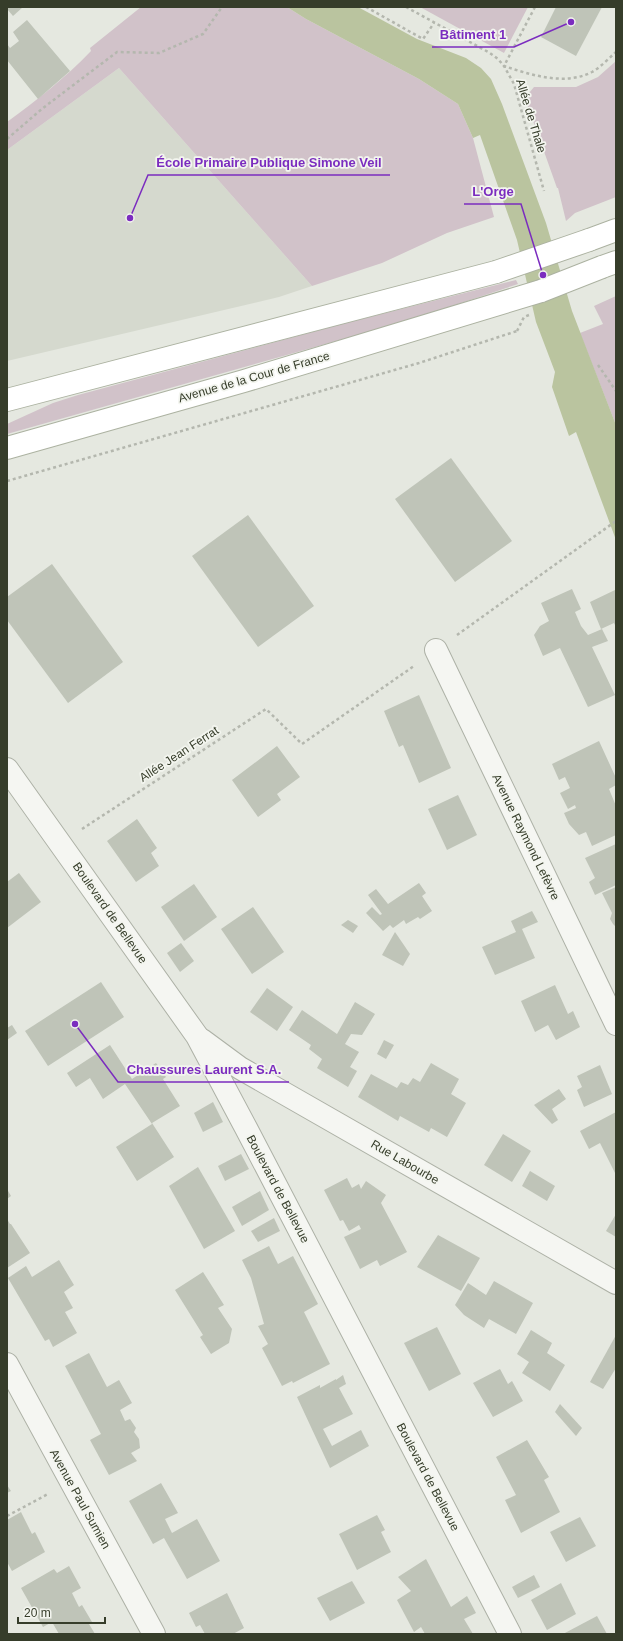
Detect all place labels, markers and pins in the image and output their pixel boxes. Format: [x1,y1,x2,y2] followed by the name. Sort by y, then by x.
[432,22,514,47] callout: Bâtiment 1
[148,150,390,175] callout: École Primaire Publique Simone Veil
[464,179,521,204] callout: L'Orge
[118,1057,289,1082] callout: Chaussures Laurent S.A.

